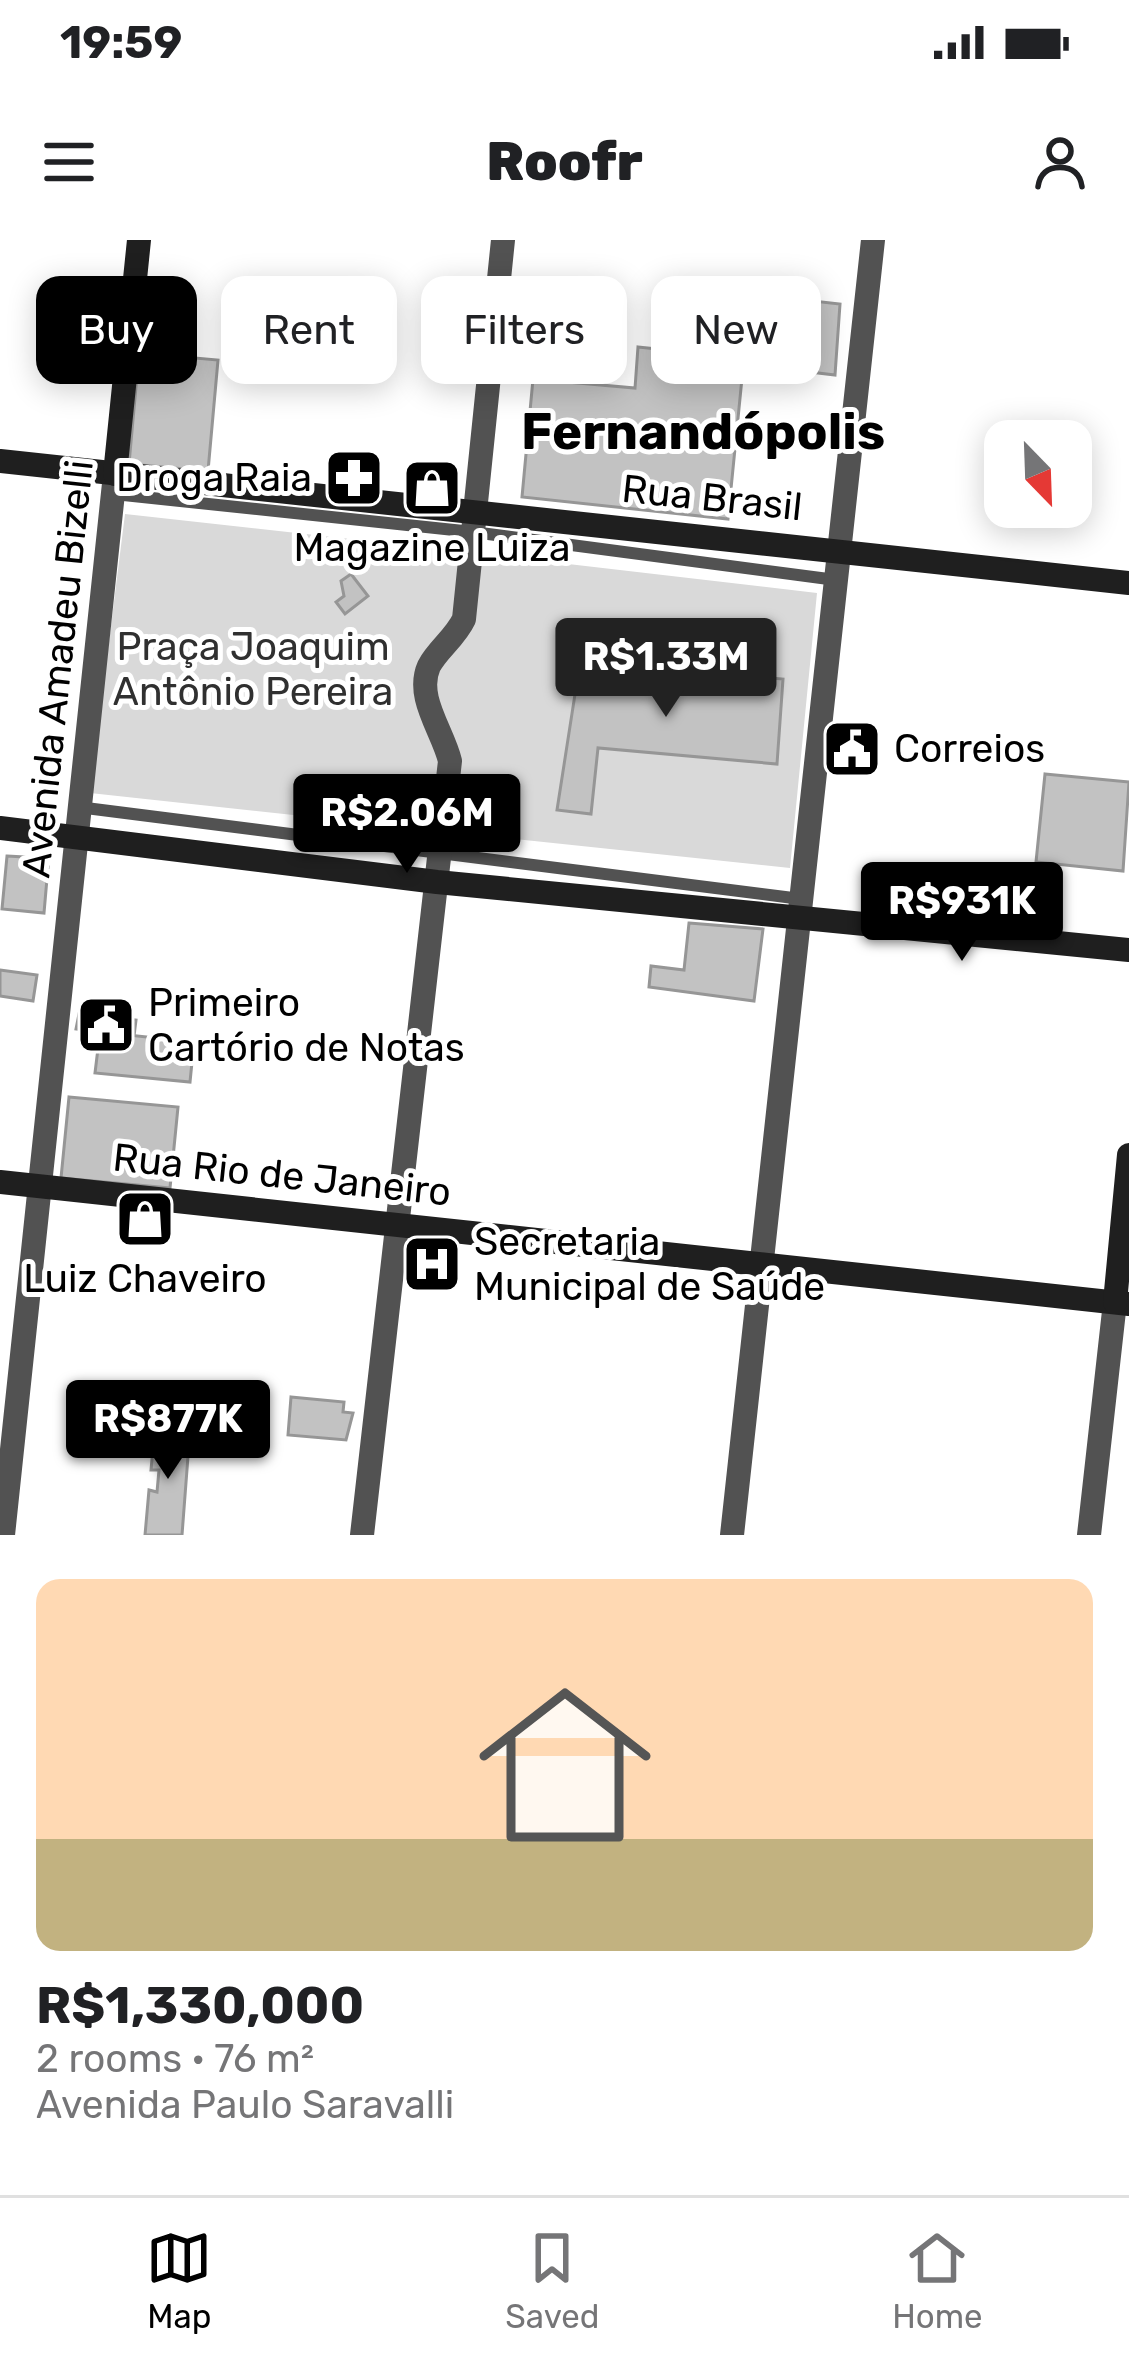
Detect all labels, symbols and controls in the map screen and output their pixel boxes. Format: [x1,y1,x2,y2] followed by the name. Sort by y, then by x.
[60,16,182,69] text: 19:59
[36,129,102,195] icon: menu
[1027,129,1093,195] icon: person
[486,130,643,194] text: Roofr
[36,276,197,384] chip: Buy
[221,276,397,384] chip: Rent
[421,276,627,384] chip: Filters
[651,276,821,384] chip: New
[521,401,885,462] district label: Fernandópolis
[984,420,1092,528] north arrow
[984,420,1092,528] map controls
[323,447,385,509] pharmacy icon: Droga Raia
[116,455,312,501] place label: Droga Raia
[401,457,463,519] shop icon: Magazine Luiza
[13,458,103,880] street label: Avenida Amadeu Bizelli
[620,466,804,530] street label: Rua Brasil
[293,525,571,571] place label: Magazine Luiza
[555,618,777,720] pin: R$1.33M
[113,624,393,715] park label: Praça Joaquim Antônio Pereira
[582,634,750,680] text: R$1.33M
[821,718,883,780] public building icon: Correios
[894,726,1045,772] place label: Correios
[296,774,518,876] pin: R$2.06M
[320,790,494,836] text: R$2.06M
[864,862,1060,964] pin: R$931K
[888,878,1036,924] text: R$931K
[148,980,465,1071] place label: Primeiro Cartório de Notas
[75,994,137,1056] public building icon: Primeiro Cartório de Notas
[111,1134,453,1216] street label: Rua Rio de Janeiro
[114,1188,176,1250] shop icon: Luiz Chaveiro
[474,1219,825,1310] place label: Secretaria Municipal de Saúde
[401,1233,463,1295] hospital icon: Secretaria Municipal de Saúde
[23,1256,267,1302] place label: Luiz Chaveiro
[70,1380,266,1482] pin: R$877K
[93,1396,243,1442] text: R$877K
[457,1657,673,1873] icon: home
[36,1975,364,2036] text: R$1,330,000
[36,2036,314,2082] text: 2 rooms · 76 m²
[36,2082,454,2128] text: Avenida Paulo Saravalli
[146,2225,212,2336] tab: Map
[505,2225,599,2336] tab: Saved
[892,2225,983,2336] tab: Home

